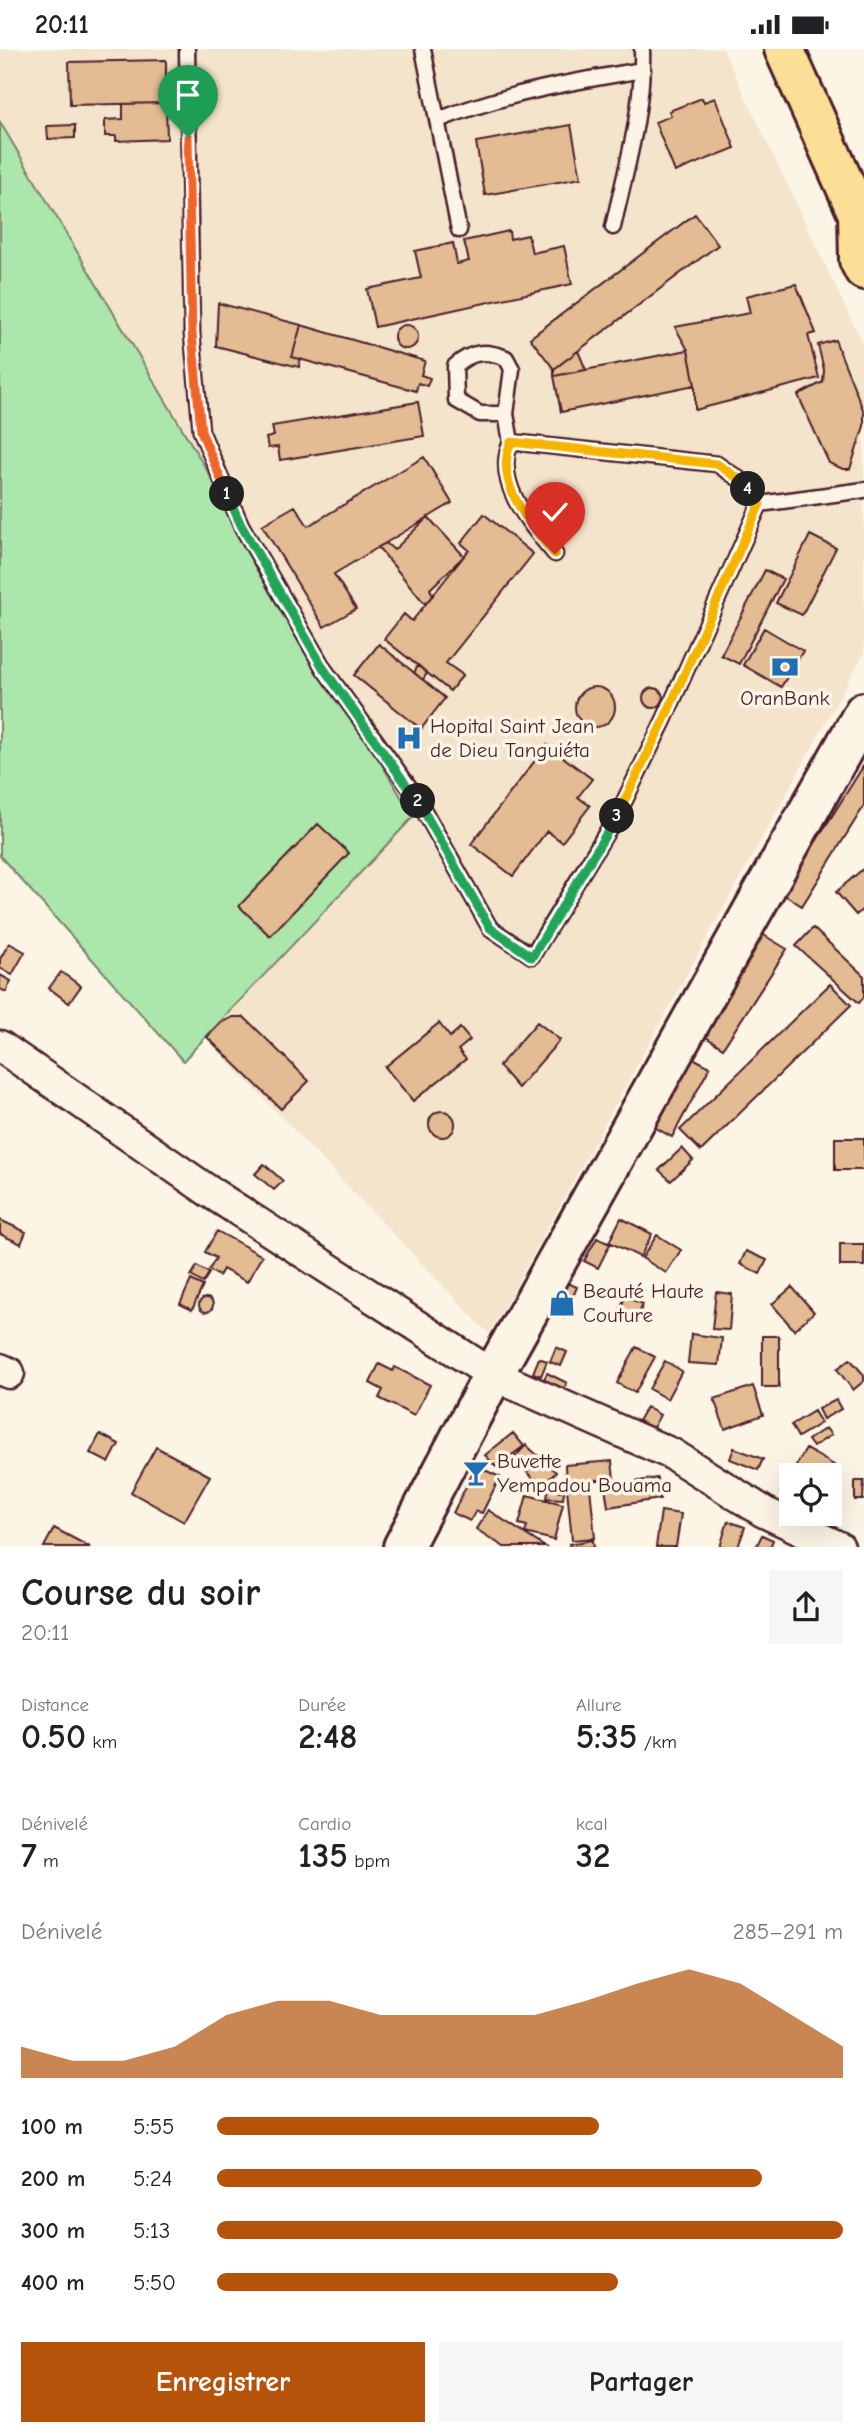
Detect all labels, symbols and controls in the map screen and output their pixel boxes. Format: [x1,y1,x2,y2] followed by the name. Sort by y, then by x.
[35,10,89,40] text: 20:11
[158,65,218,137] pin
[169,76,207,114] icon: arrive
[730,471,766,507] pin: 4
[210,477,244,511] pin: 1
[743,477,752,499] text: 4
[223,482,230,504] text: 1
[525,482,585,554] pin
[536,493,574,531] icon: check
[770,652,800,682] bank icon: OranBank
[740,686,830,710] place label: OranBank
[430,714,594,762] place label: Hopital Saint Jean de Dieu Tanguiéta
[394,723,424,753] hospital icon: Hopital Saint Jean de Dieu Tanguiéta
[400,783,436,819] pin: 2
[413,789,422,811] text: 2
[600,799,634,833] pin: 3
[612,804,621,826] text: 3
[583,1279,704,1327] place label: Beauté Haute Couture
[547,1288,577,1318] shop icon: Beauté Haute Couture
[497,1449,672,1497] place label: Buvette Yempadou Bouama
[461,1458,491,1488] bar icon: Buvette Yempadou Bouama
[779,1463,842,1526] map controls
[779,1463,842,1526] button: locate
[769,1570,843,1644] button: share
[21,1571,260,1615] text: Course du soir
[21,1619,69,1646] text: 20:11
[21,1694,89,1716] text: Distance
[298,1694,346,1716] text: Durée
[576,1694,621,1716] text: Allure
[21,1716,86,1757] text: 0.50
[298,1716,357,1757] text: 2:48
[576,1716,637,1757] text: 5:35
[86,1731,117,1753] text: km
[637,1731,677,1753] text: /km
[21,1813,88,1835] text: Dénivelé
[298,1813,351,1835] text: Cardio
[576,1813,608,1835] text: kcal
[21,1835,37,1876] text: 7
[298,1835,348,1876] text: 135
[576,1835,610,1876] text: 32
[37,1850,59,1872] text: m
[348,1850,390,1872] text: bpm
[21,1918,102,1945] text: Dénivelé
[733,1918,843,1945] text: 285–291 m
[21,2113,83,2140] text: 100 m
[133,2113,175,2140] text: 5:55
[21,2165,85,2192] text: 200 m
[133,2165,173,2192] text: 5:24
[21,2217,85,2244] text: 300 m
[133,2217,170,2244] text: 5:13
[21,2269,85,2296] text: 400 m
[133,2269,176,2296] text: 5:50
[21,2342,425,2422] button: Enregistrer
[439,2342,843,2422] button: Partager

